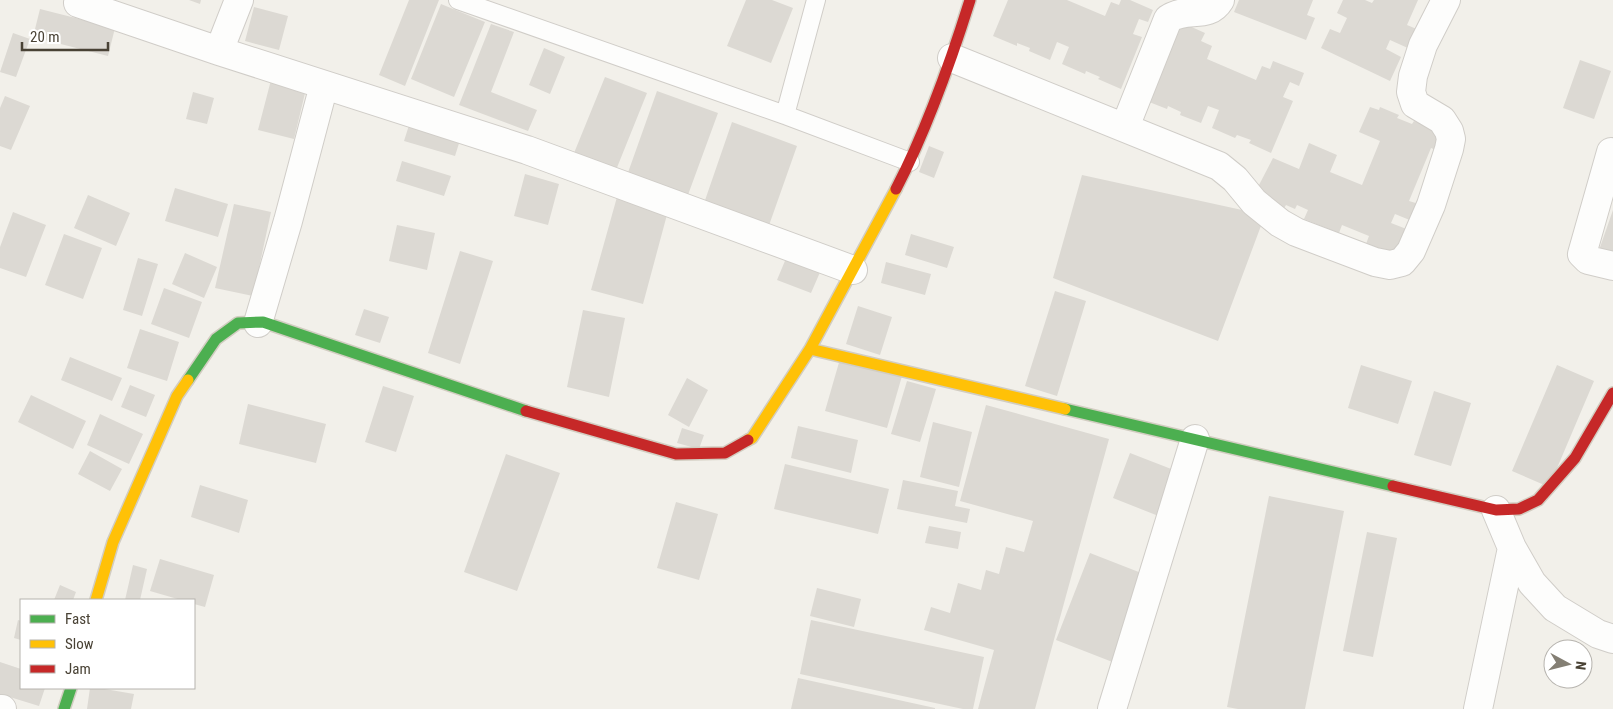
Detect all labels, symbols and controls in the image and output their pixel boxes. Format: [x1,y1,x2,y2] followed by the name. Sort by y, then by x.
[22,20,109,52] scale bar
[30,28,60,46] text: 20 m
[20,599,195,689] legend
[65,610,90,628] text: Fast
[65,635,94,653] text: Slow
[1543,639,1593,689] north arrow
[65,660,91,678] text: Jam
[1572,660,1589,671] text: N

